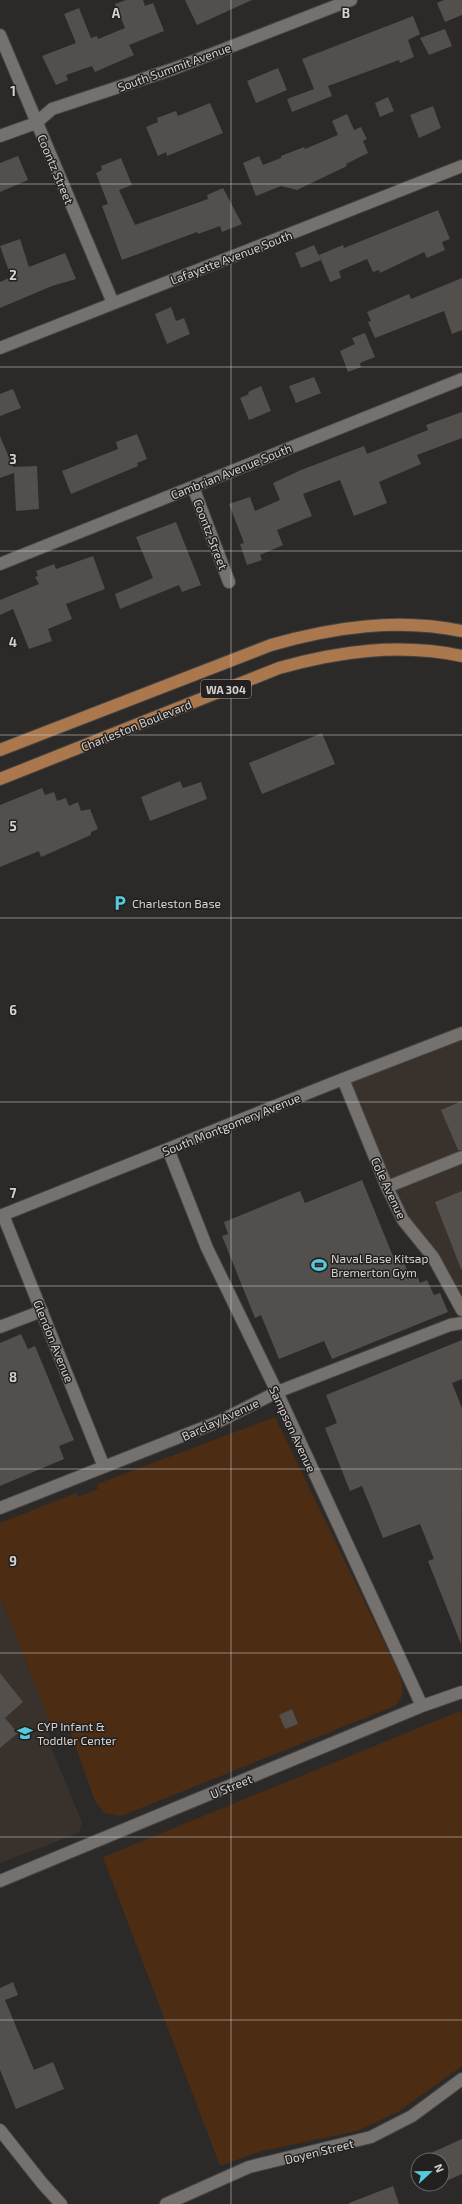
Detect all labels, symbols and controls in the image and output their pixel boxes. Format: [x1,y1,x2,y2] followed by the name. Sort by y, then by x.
[112,5,121,21] text: A
[342,5,350,21] text: B
[116,40,232,94] street label: South Summit Avenue
[10,83,16,99] text: 1
[35,132,77,206] street label: Coontz Street
[168,227,294,287] street label: Lafayette Avenue South
[9,267,17,283] text: 2
[168,440,294,502] street label: Cambrian Avenue South
[9,451,17,467] text: 3
[191,497,231,572] street label: Coontz Street
[9,634,17,650] text: 4
[201,680,251,698] road number: WA 304
[79,696,193,754] street label: Charleston Boulevard
[9,818,17,834] text: 5
[111,894,129,912] parking icon: Charleston Base
[132,896,221,910] place label: Charleston Base
[9,1002,17,1018] text: 6
[160,1090,302,1158] street label: South Montgomery Avenue
[369,1155,409,1221] street label: Cole Avenue
[10,1185,17,1201] text: 7
[331,1251,428,1279] place label: Naval Base Kitsap Bremerton Gym
[310,1256,328,1274] sports icon: Naval Base Kitsap Bremerton Gym
[31,1298,77,1384] street label: Glendon Avenue
[9,1369,17,1385] text: 8
[267,1384,319,1474] street label: Sampson Avenue
[179,1395,261,1443] street label: Barclay Avenue
[9,1553,17,1569] text: 9
[37,1719,117,1747] place label: CYP Infant & Toddler Center
[16,1724,34,1742] school or university icon: CYP Infant & Toddler Center
[208,1771,254,1801] street label: U Street
[283,2136,355,2166] street label: Doyen Street
[410,2152,450,2192] north arrow
[432,2162,447,2174] text: N

